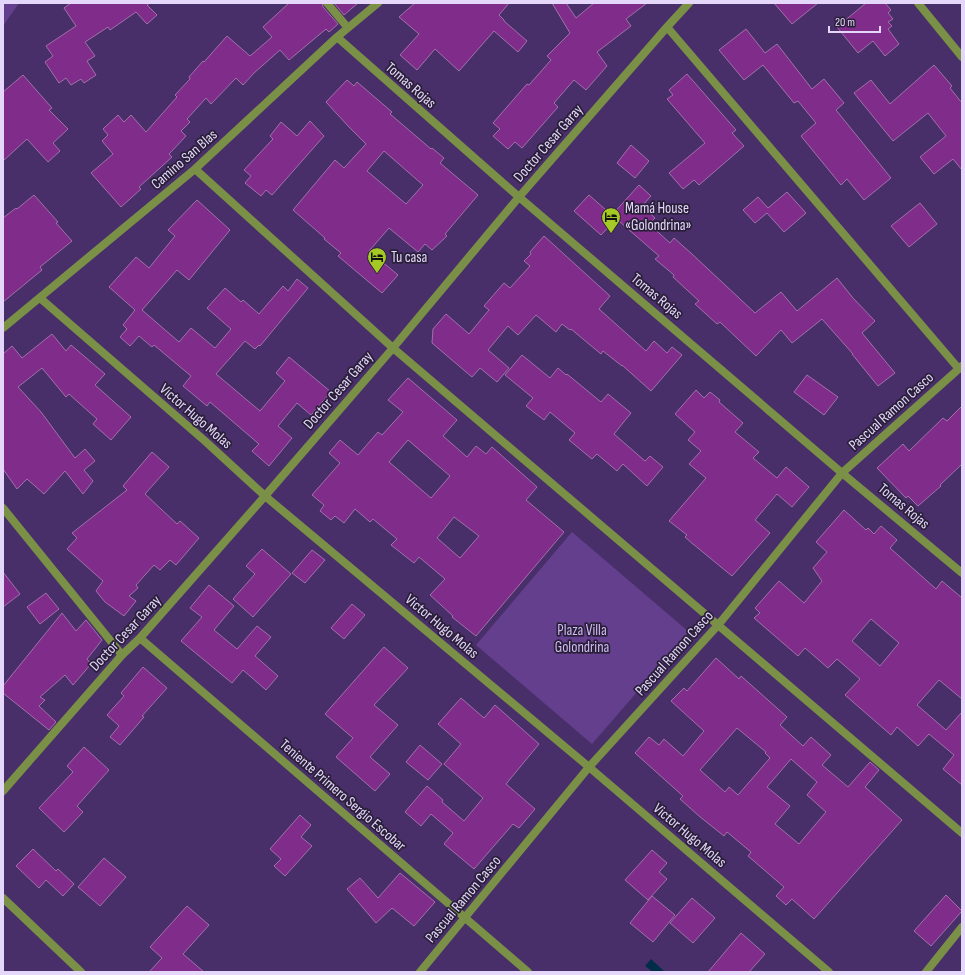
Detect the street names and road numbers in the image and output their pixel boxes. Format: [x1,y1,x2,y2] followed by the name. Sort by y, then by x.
[381,58,440,113] street label: Tomas Rojas
[510,101,587,186] street label: Doctor Cesar Garay
[147,125,221,193] street label: Camino San Blas
[627,269,686,323] street label: Tomas Rojas
[300,348,377,433] street label: Doctor Cesar Garay
[845,368,938,455] street label: Pascual Ramon Casco
[155,380,236,453] street label: Victor Hugo Molas
[874,479,933,533] street label: Tomas Rojas
[401,590,482,663] street label: Victor Hugo Molas
[85,591,165,675] street label: Doctor Cesar Garay
[631,607,718,700] street label: Pascual Ramon Casco
[276,735,410,856] street label: Teniente Primero Sergio Escobar
[649,799,730,872] street label: Victor Hugo Molas
[421,852,505,947] street label: Pascual Ramon Casco

